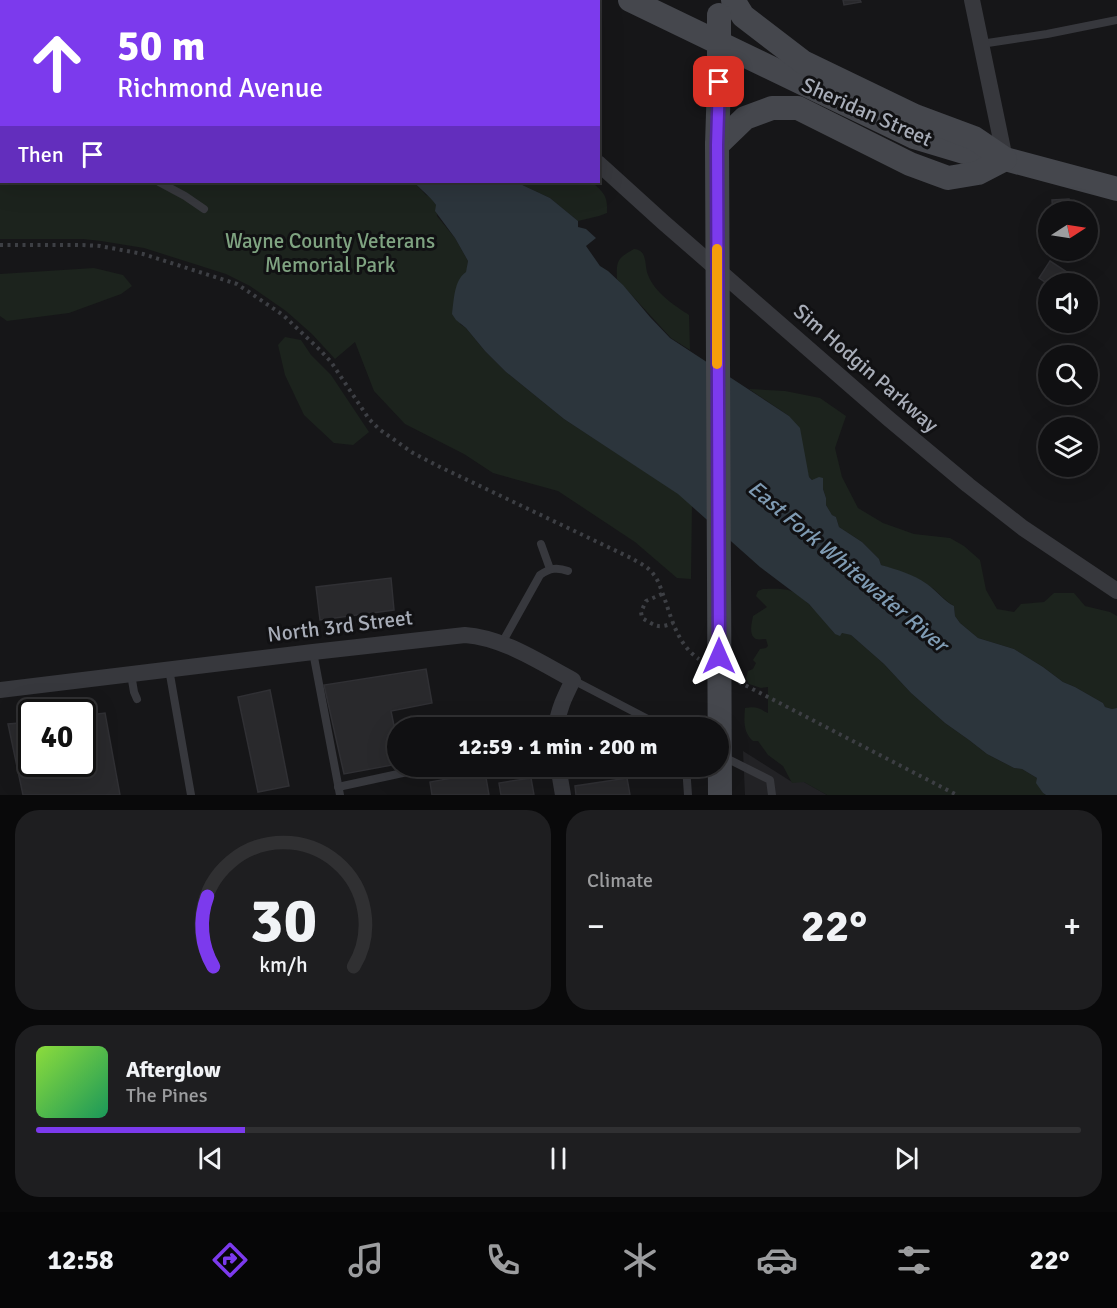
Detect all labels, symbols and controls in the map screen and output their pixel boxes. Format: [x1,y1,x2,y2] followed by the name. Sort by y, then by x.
[117,21,206,72] text: 50 m
[18,24,96,102] icon: ahead
[693,56,744,107] pin
[702,65,735,98] icon: arrive
[117,72,323,105] text: Richmond Avenue
[798,72,936,152] street label: Sheridan Street
[76,138,109,171] icon: arrive
[18,141,64,168] text: Then
[1038,201,1098,261] north arrow
[1038,201,1098,477] map controls
[225,228,435,278] park label: Wayne County Veterans Memorial Park
[1038,273,1098,333] button: sound
[788,298,944,438] street label: Sim Hodgin Parkway
[1038,345,1098,405] button: search
[1038,417,1098,477] button: layers
[743,475,956,659] water label: East Fork Whitewater River
[266,604,414,648] street label: North 3rd Street
[687,624,751,688] position arrow
[18,699,96,777] speed limit sign: 40
[458,733,658,760] text: 12:59 · 1 min · 200 m
[587,868,653,893] text: Climate
[249,882,317,959] text: 30
[801,899,867,954] text: 22°
[587,906,605,947] text: −
[1063,906,1081,947] text: +
[259,952,307,978] text: km/h
[126,1056,221,1083] text: Afterglow
[126,1083,208,1108] text: The Pines
[194,1142,227,1175] icon: previous
[542,1142,575,1175] icon: pause
[890,1142,923,1175] icon: next
[209,1239,251,1281] icon: directions
[345,1239,387,1281] icon: music
[482,1239,524,1281] icon: phone
[619,1239,661,1281] icon: climate
[756,1239,798,1281] icon: car
[893,1239,935,1281] icon: filters
[47,1244,114,1277] text: 12:58
[1030,1244,1070,1277] text: 22°

